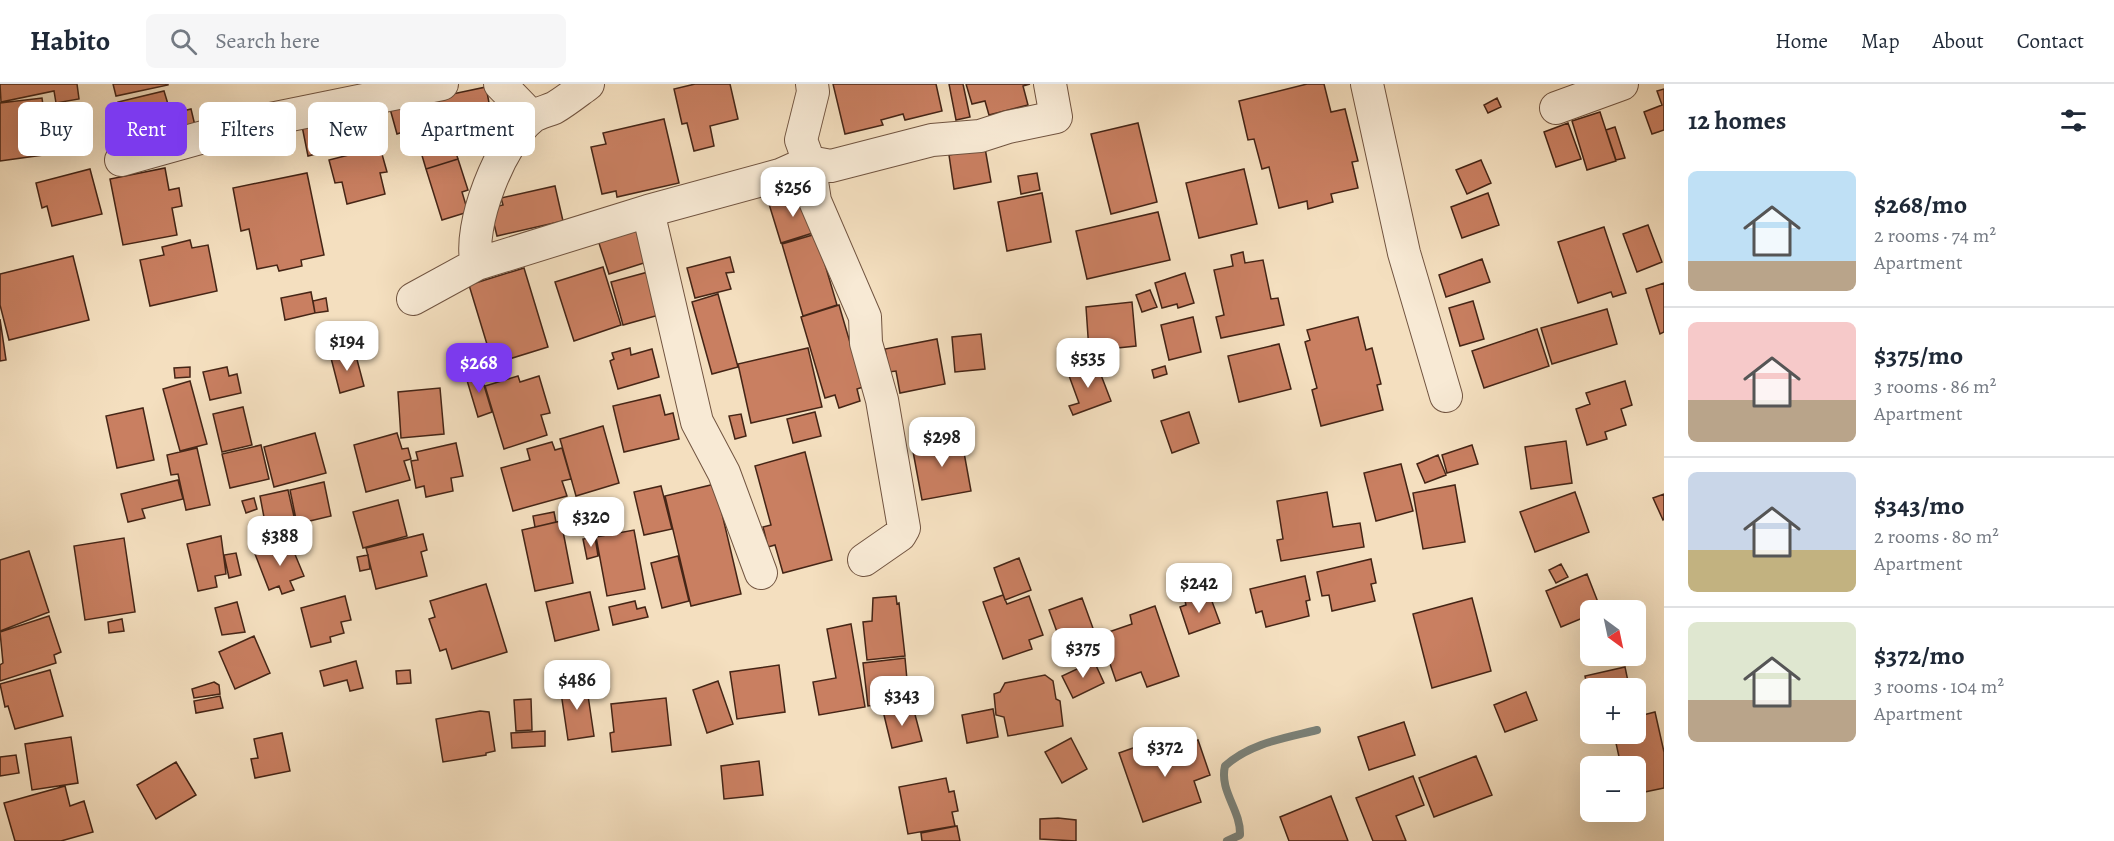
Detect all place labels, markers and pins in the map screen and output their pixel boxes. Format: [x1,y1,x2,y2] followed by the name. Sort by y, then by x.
[757,167,829,218] pin: $256
[311,321,383,372] pin: $194
[1052,338,1124,389] pin: $535
[443,343,515,394] pin: $268
[906,417,978,468] pin: $298
[555,497,627,548] pin: $320
[244,516,316,567] pin: $388
[1163,563,1235,614] pin: $242
[1047,628,1119,679] pin: $375
[541,660,613,711] pin: $486
[866,676,938,727] pin: $343
[1129,727,1201,778] pin: $372

